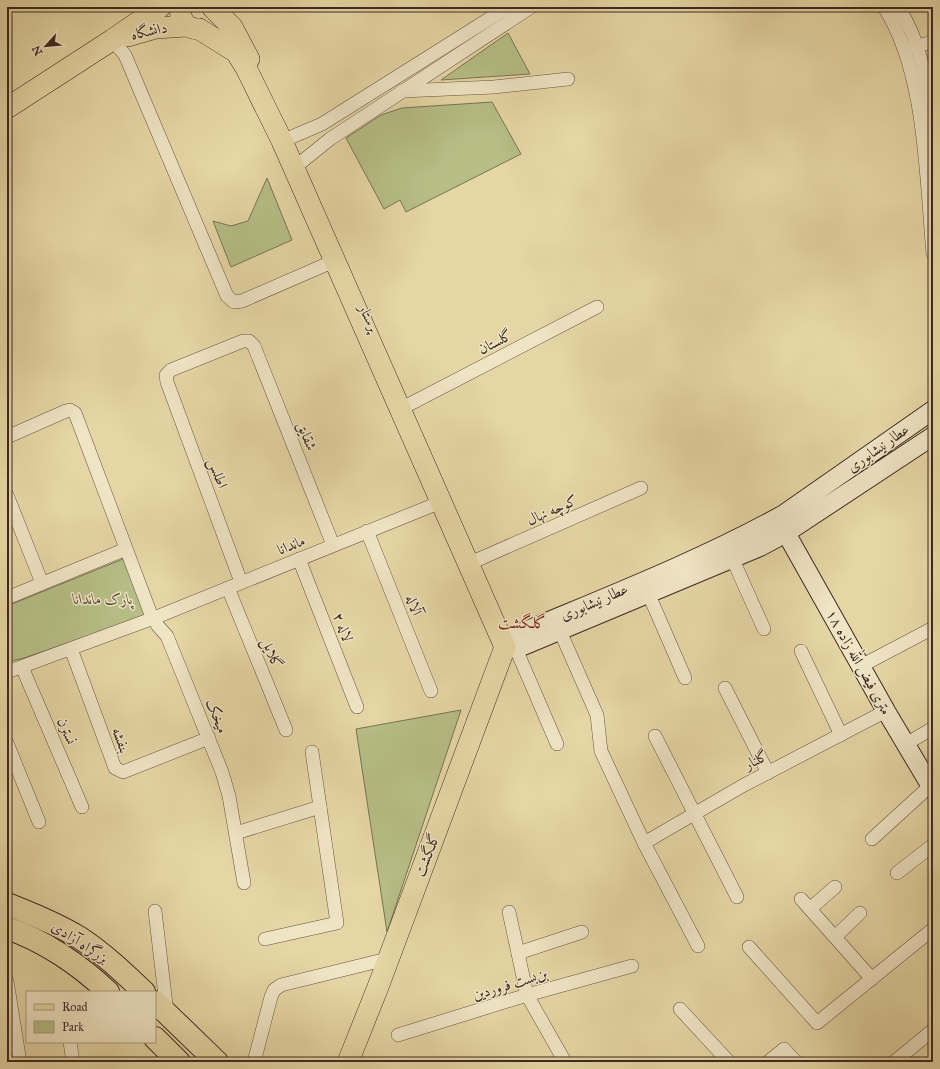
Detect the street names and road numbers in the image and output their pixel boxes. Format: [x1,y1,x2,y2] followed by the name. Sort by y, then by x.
[129,17,169,44] street label: دانشگاه
[353,299,384,336] street label: پرستار
[475,326,515,358] street label: گلستان
[293,419,321,453] street label: شقایق
[843,420,913,476] street label: عطار نیشابوری
[203,455,232,491] street label: اطلس
[524,491,581,531] street label: کوچه نهال
[274,531,308,559] street label: ماندانا
[557,580,631,624] street label: عطار نیشابوری
[402,592,427,620] street label: آلاله
[822,605,898,718] street label: ۱۸ متری فیض الله زاده
[329,610,357,644] street label: لاله ۲
[256,635,286,672] street label: گلایل
[202,696,232,736] street label: میخک
[53,715,81,747] street label: نسترن
[108,725,134,755] street label: بنفشه
[739,746,771,775] street label: گلنار
[410,830,443,879] street label: گلگشت
[48,916,113,967] street label: بزرگراه آزادی
[470,964,550,1005] street label: بن‌بست فروردین

